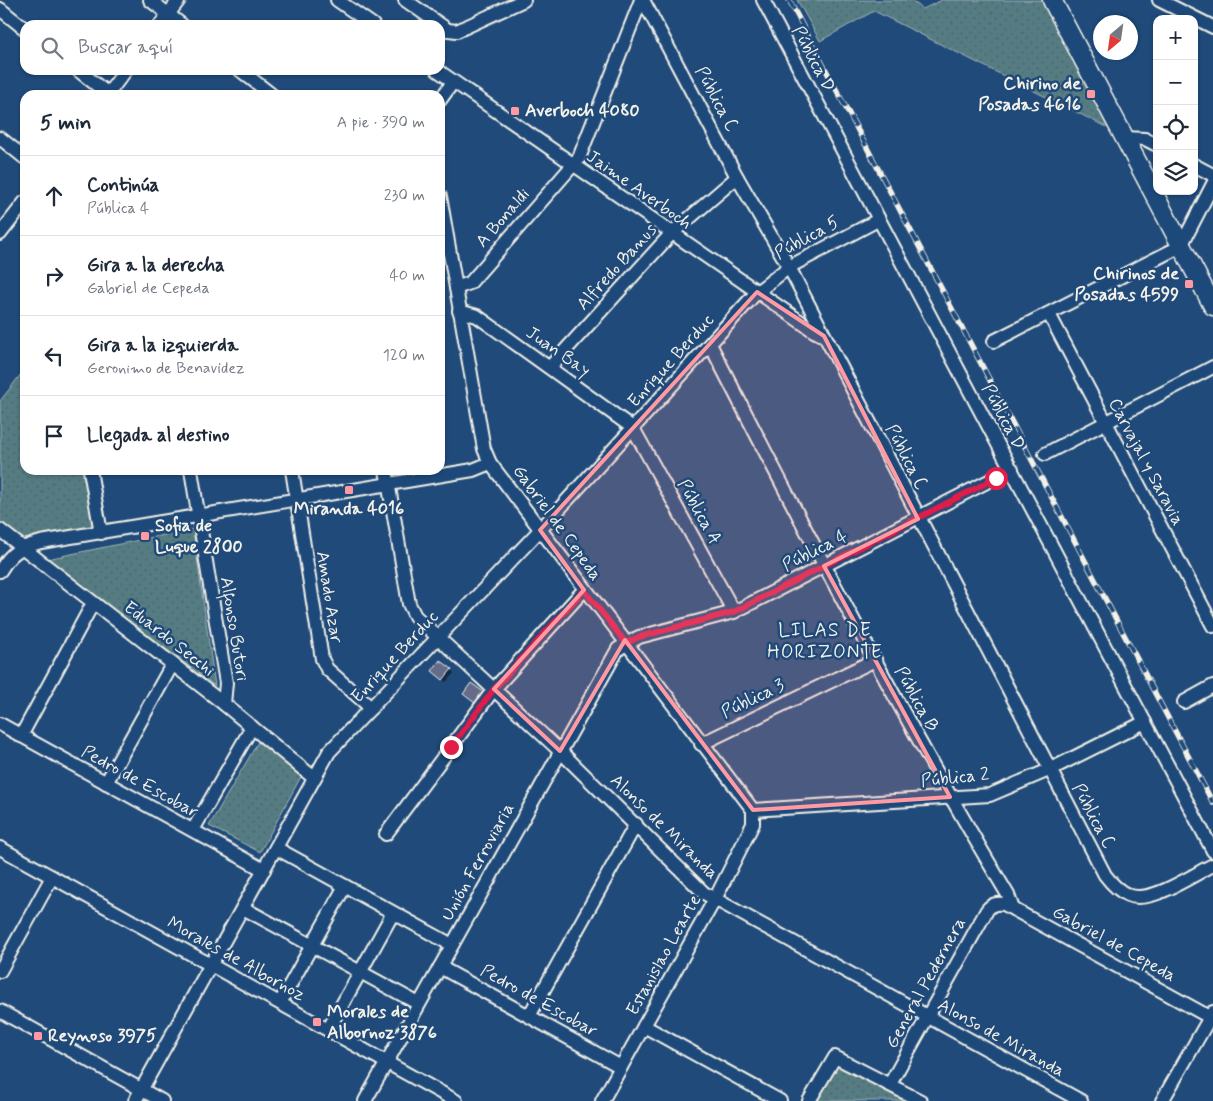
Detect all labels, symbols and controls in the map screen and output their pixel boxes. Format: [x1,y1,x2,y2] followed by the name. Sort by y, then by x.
[1093,15,1138,60] north arrow
[1153,15,1198,195] map controls
[1153,15,1198,60] button: +
[20,20,445,75] search box
[786,22,840,96] street label: Pública D
[38,34,66,62] icon: search
[78,35,173,60] text: Buscar aquí
[1153,60,1198,105] button: −
[689,62,743,136] street label: Pública C
[978,72,1081,117] place label: Chirino de Posadas 4616
[1085,88,1097,100] marker: Chirino de Posadas 4616
[525,99,640,123] place label: Averboch 4080
[509,105,521,117] marker: Averboch 4080
[1153,105,1198,150] button: locate
[40,109,92,137] text: 5 min
[337,112,425,133] text: A pie · 390 m
[581,145,697,235] street label: Jaime Averboch
[1153,150,1198,195] button: layers
[87,173,159,198] text: Continúa
[40,182,68,210] icon: ahead
[470,183,536,253] street label: A Bonaldi
[384,185,425,206] text: 230 m
[87,198,149,219] text: Pública 4
[770,210,844,266] street label: Pública 5
[571,218,663,316] street label: Alfredo Banus
[87,253,225,278] text: Gira a la derecha
[40,262,68,290] icon: right
[1075,262,1179,307] place label: Chirinos de Posadas 4599
[389,265,425,286] text: 40 m
[87,278,210,299] text: Gabriel de Cepeda
[1183,278,1195,290] marker: Chirinos de Posadas 4599
[623,309,719,413] street label: Enrique Berduc
[521,321,595,383] street label: Juan Bay
[87,333,238,358] text: Gira a la izquierda
[40,342,68,370] icon: left
[383,345,425,366] text: 120 m
[87,358,245,379] text: Geronimo de Benavidez
[976,380,1030,454] street label: Pública D
[1102,394,1190,530] street label: Carvajal y Saravia
[879,420,933,494] street label: Pública C
[40,422,68,450] icon: arrive
[87,423,229,448] text: Llegada al destino
[507,460,607,586] street label: Gabriel de Cepeda
[985,467,1008,490] route start
[671,475,727,549] street label: Pública A
[343,484,355,496] marker: Miranda 4016
[294,497,404,521] place label: Miranda 4016
[155,514,243,559] place label: Sofia de Luque 2800
[778,524,852,578] street label: Pública 4
[139,530,151,542] marker: Sofia de Luque 2800
[310,549,348,645] street label: Amado Azar
[212,575,254,683] street label: Alfonso Butori
[118,596,220,682] street label: Eduardo Secchi
[346,606,444,708] street label: Enrique Berduc
[767,618,883,665] district label: LILAS DE HORIZONTE
[888,662,944,736] street label: Pública B
[717,673,789,725] street label: Pública 3
[440,736,463,759] route end
[77,740,203,824] street label: Pedro de Escobar
[920,762,990,794] street label: Pública 2
[605,769,723,885] street label: Alonso de Miranda
[1066,779,1120,853] street label: Pública C
[436,799,520,925] street label: Unión Ferroviaria
[621,890,707,1020] street label: Estanislao Learte
[1048,900,1180,988] street label: Gabriel de Cepeda
[163,911,310,1007] street label: Morales de Albornoz
[880,913,972,1053] street label: General Pedernera
[476,959,602,1043] street label: Pedro de Escobar
[933,993,1069,1083] street label: Alonso de Miranda
[327,1000,437,1045] place label: Morales de Albornoz 3876
[311,1016,323,1028] marker: Morales de Albornoz 3876
[48,1024,157,1048] place label: Reynoso 3975
[32,1030,44,1042] marker: Reynoso 3975

